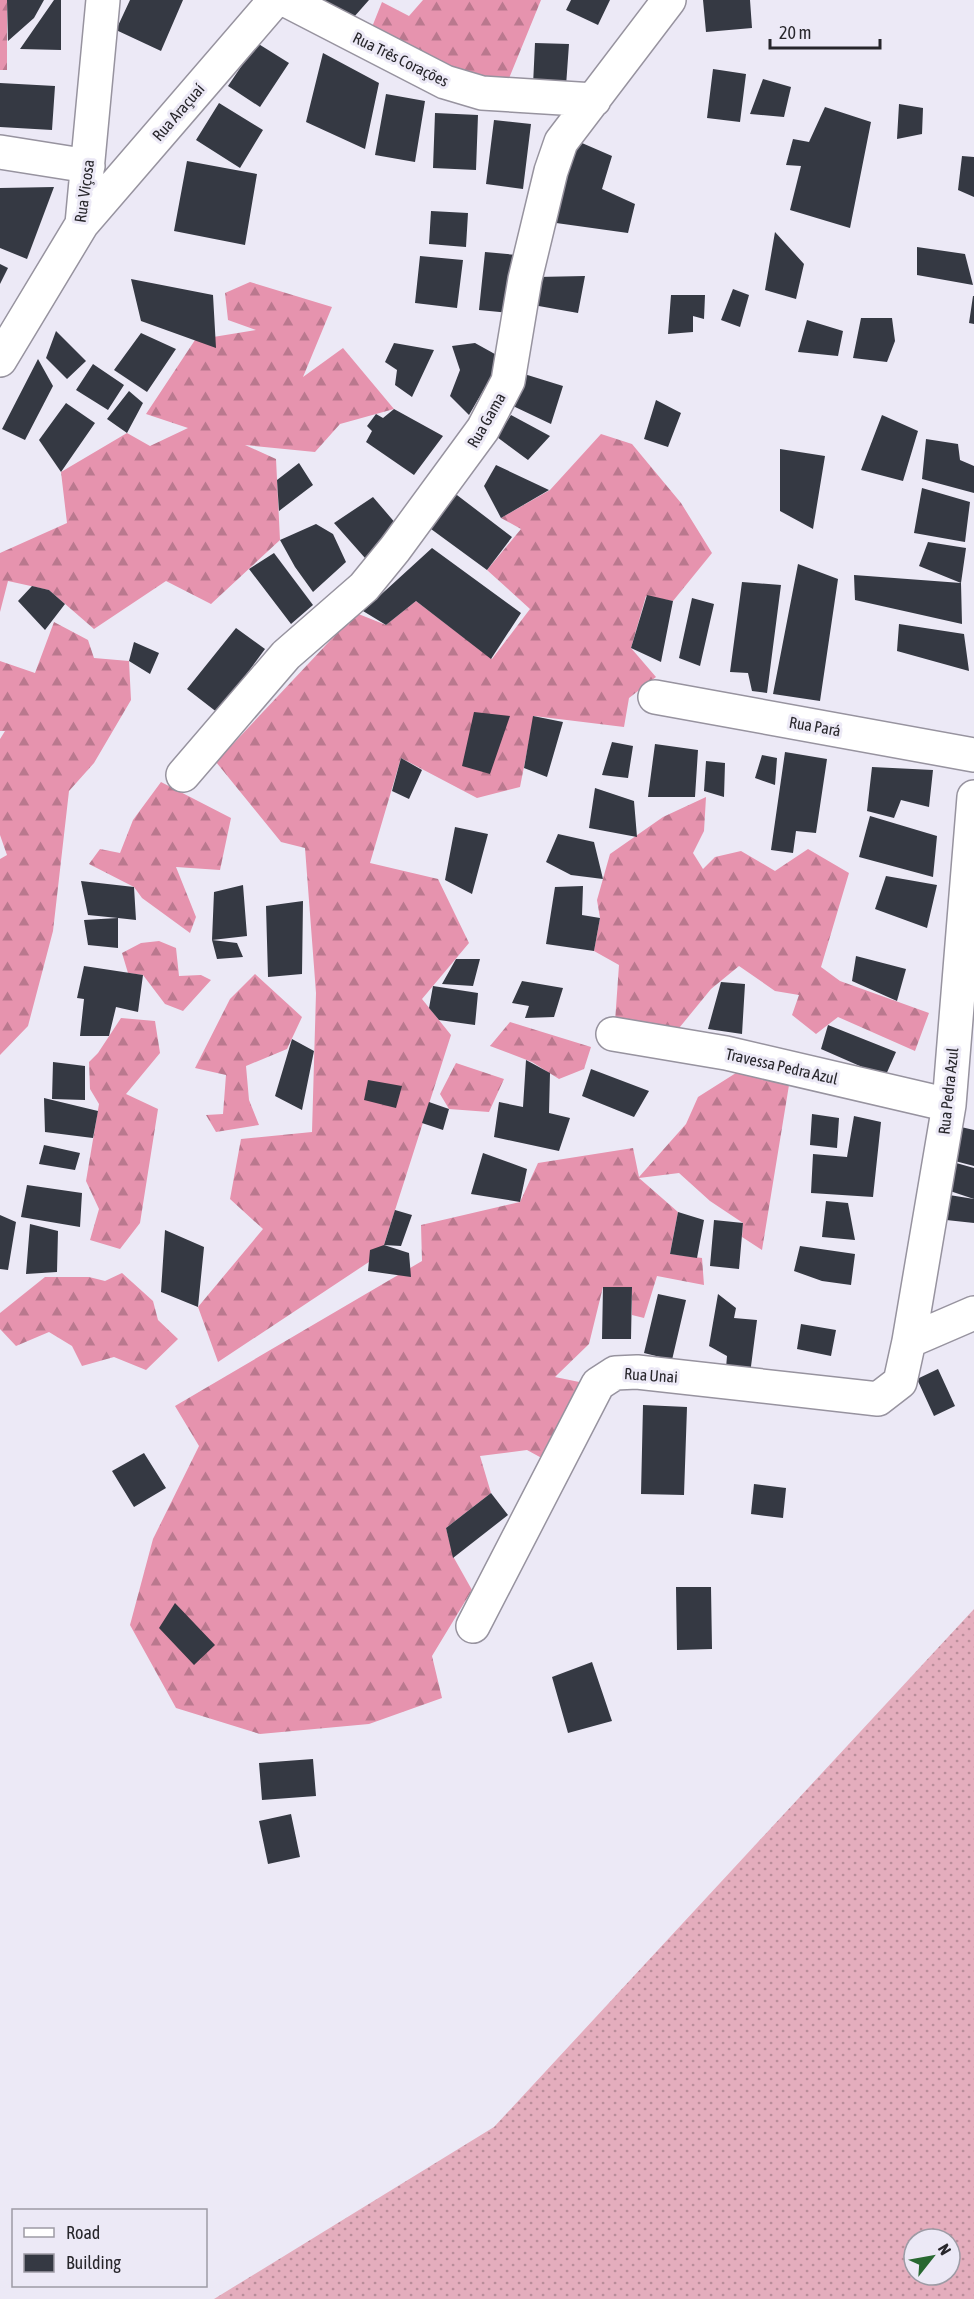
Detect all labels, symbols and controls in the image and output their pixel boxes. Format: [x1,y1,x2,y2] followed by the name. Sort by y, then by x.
[770,12,880,50] scale bar
[779,22,811,43] text: 20 m
[350,28,452,91] street label: Rua Três Corações
[148,80,209,145] street label: Rua Araçuaí
[71,158,98,224] street label: Rua Viçosa
[463,389,509,451] street label: Rua Gama
[788,713,842,739] street label: Rua Pará
[724,1044,841,1088] street label: Travessa Pedra Azul
[934,1046,962,1135] street label: Rua Pedra Azul
[624,1364,678,1386] street label: Rua Unai
[12,2209,207,2287] legend
[66,2222,100,2243] text: Road
[902,2227,962,2287] north arrow
[935,2241,955,2258] text: N
[66,2252,121,2273] text: Building

